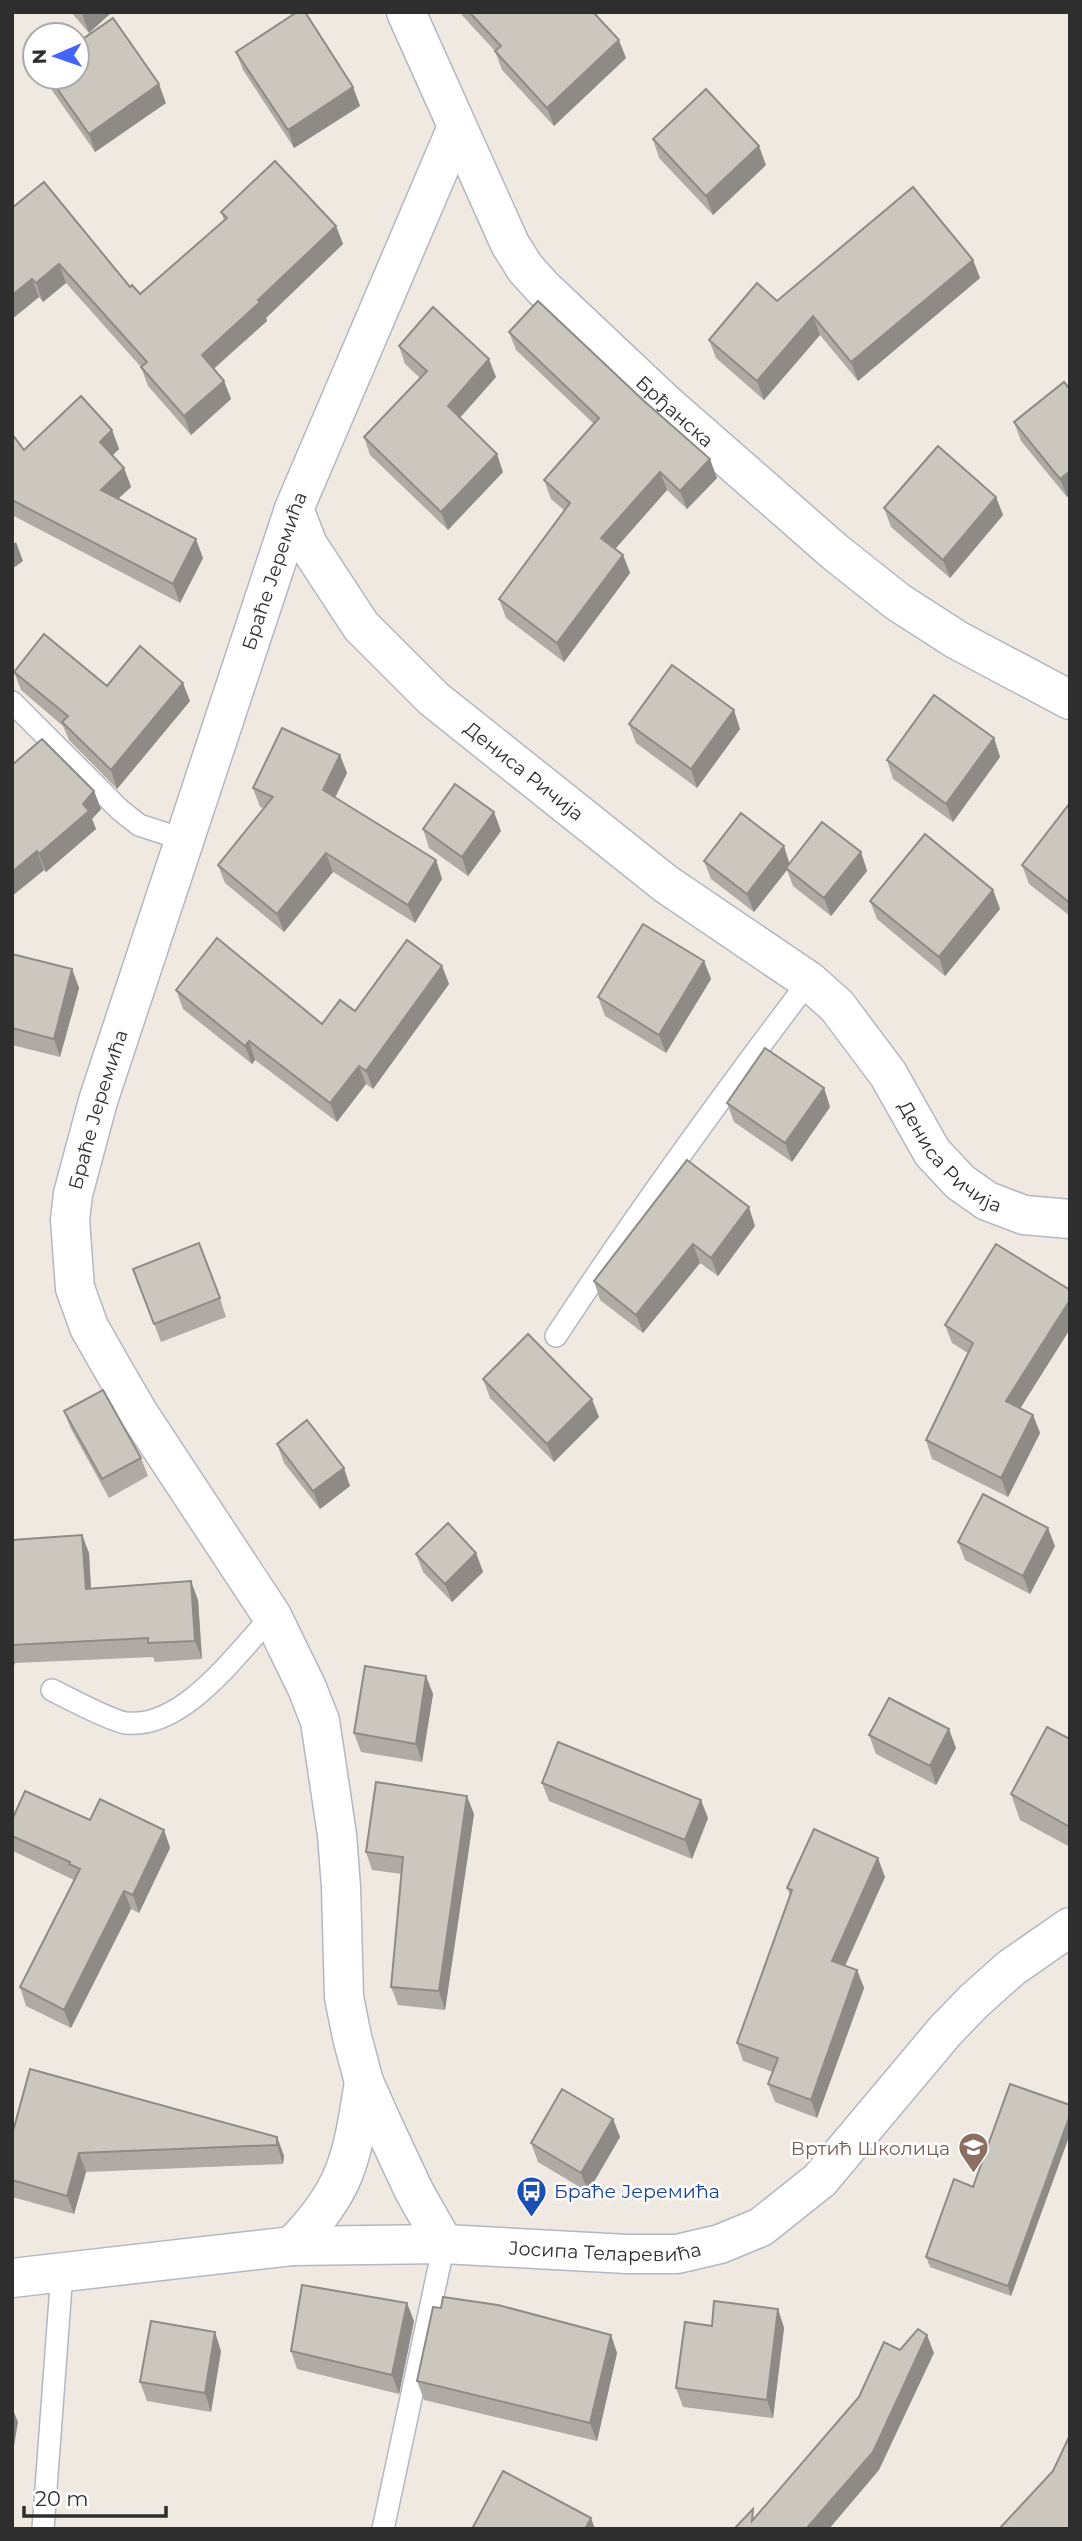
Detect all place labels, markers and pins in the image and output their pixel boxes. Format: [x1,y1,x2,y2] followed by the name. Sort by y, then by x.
[956,2131,990,2175] school or university icon: Вртић Школица
[791,2137,950,2160] place label: Вртић Школица
[514,2174,548,2218] bus stop icon: Браће Јеремића
[554,2180,720,2203] place label: Браће Јеремића

